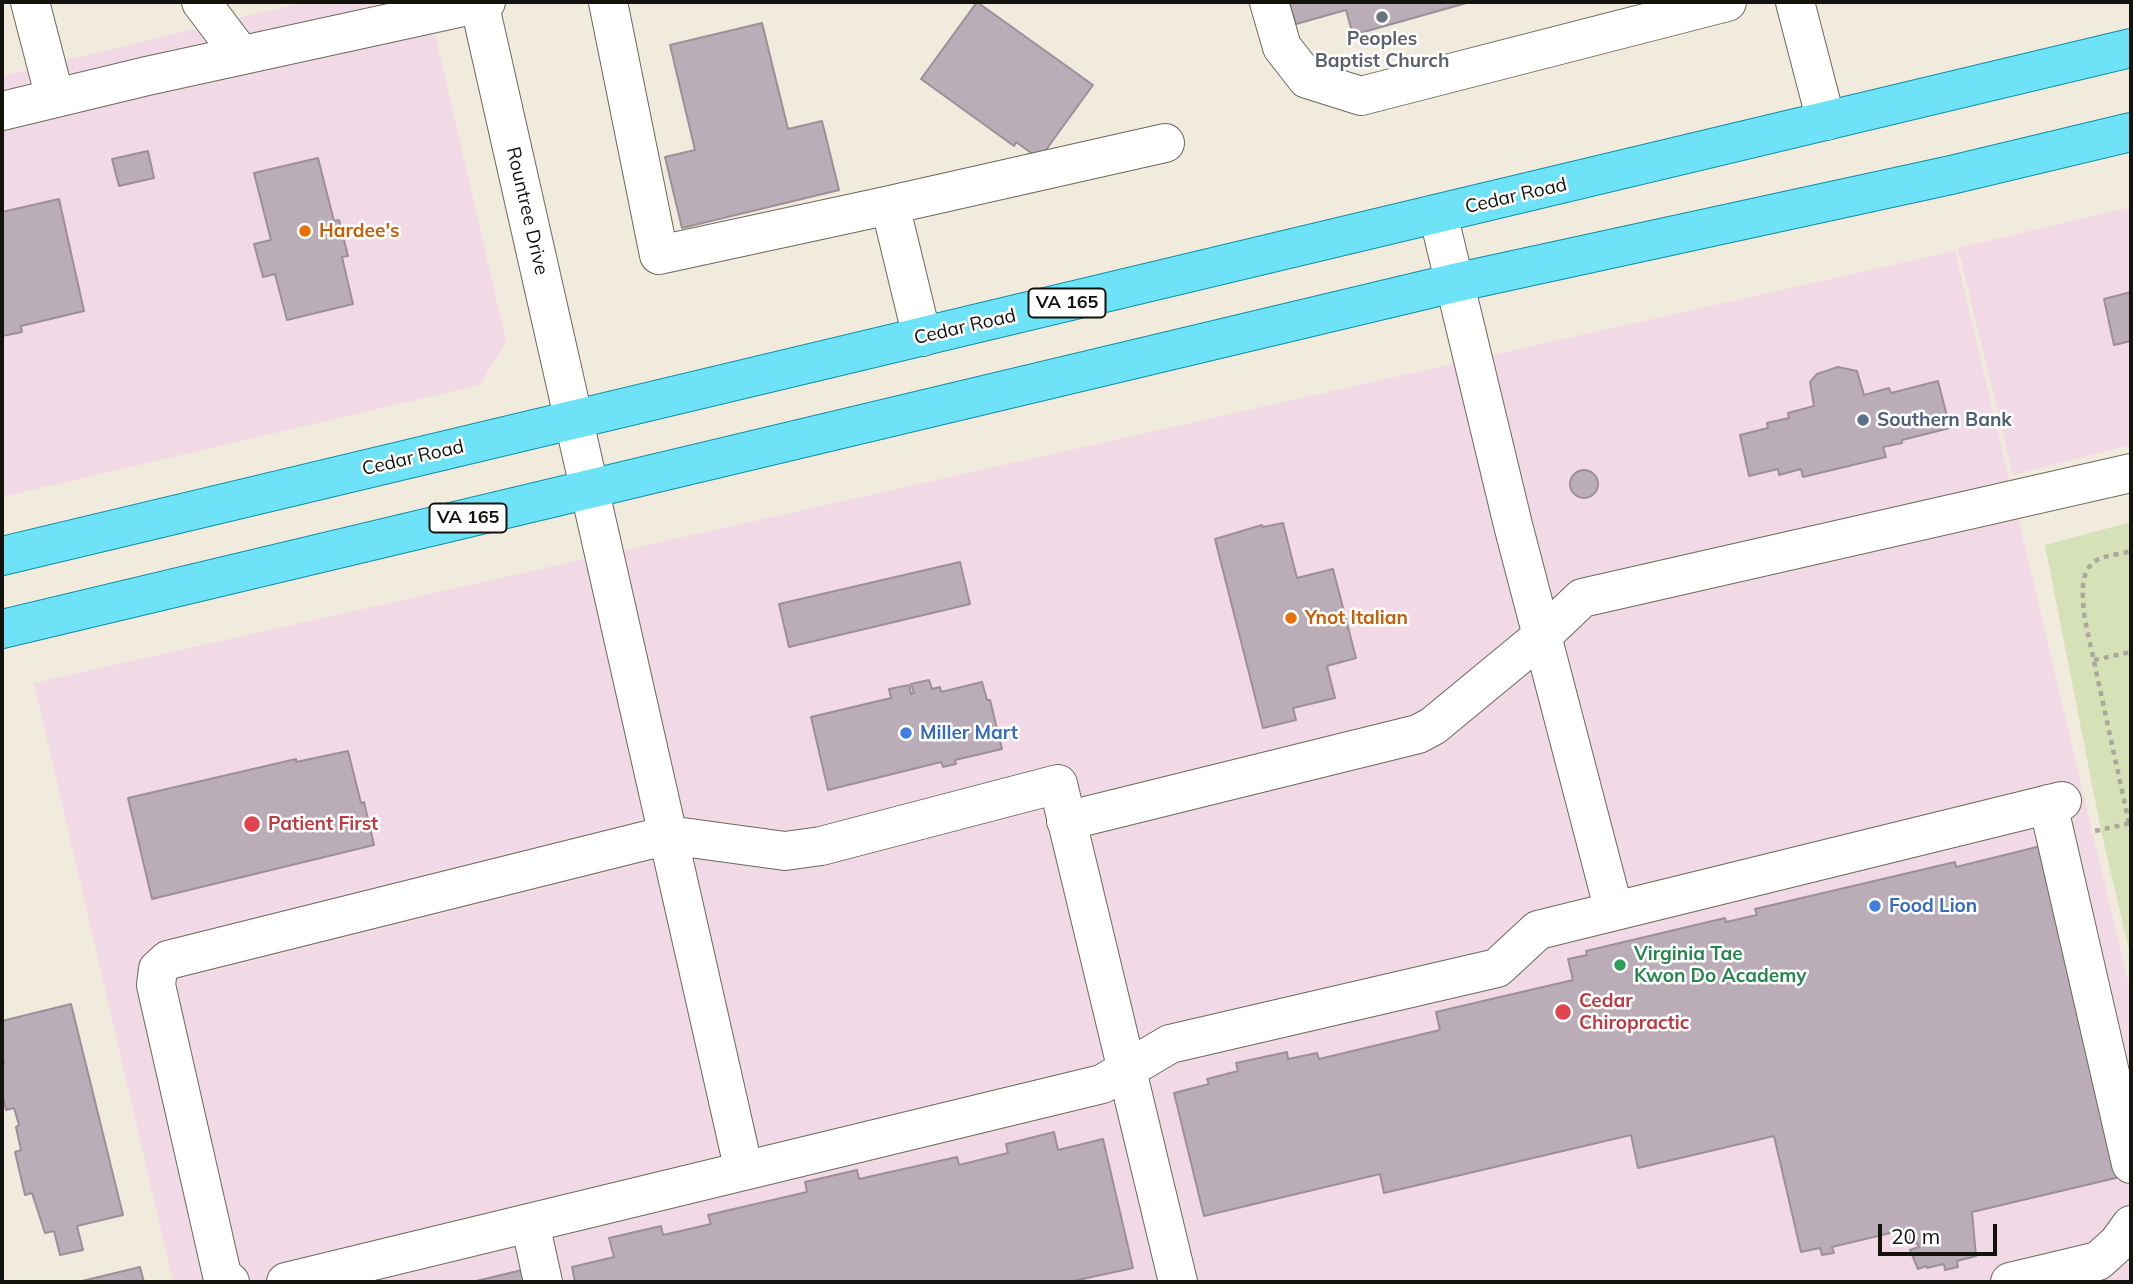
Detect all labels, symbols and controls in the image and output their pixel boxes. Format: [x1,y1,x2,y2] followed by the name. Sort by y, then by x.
[1374,9,1390,25] marker: Peoples Baptist Church
[1315,28,1449,72] place label: Peoples Baptist Church
[501,145,553,277] street label: Rountree Drive
[1463,173,1569,219] street label: Cedar Road
[319,220,400,242] place label: Hardee's
[297,223,313,239] marker: Hardee's
[1028,288,1106,318] road number: VA 165
[912,304,1018,350] street label: Cedar Road
[1877,409,2012,431] place label: Southern Bank
[1855,412,1871,428] marker: Southern Bank
[360,435,466,481] street label: Cedar Road
[430,504,506,532] road number: VA 165
[1305,607,1408,629] place label: Ynot Italian
[1283,610,1299,626] marker: Ynot Italian
[920,722,1018,744] place label: Miller Mart
[898,725,914,741] marker: Miller Mart
[268,813,378,835] place label: Patient First
[242,814,262,834] marker: Patient First
[1889,895,1977,917] place label: Food Lion
[1867,898,1883,914] marker: Food Lion
[1634,943,1806,987] place label: Virginia Tae Kwon Do Academy
[1612,957,1628,973] marker: Virginia Tae Kwon Do Academy
[1579,990,1689,1034] place label: Cedar Chiropractic
[1553,1002,1573,1022] marker: Cedar Chiropractic
[1881,1210,2000,1254] scale bar
[1891,1223,1940,1249] text: 20 m

